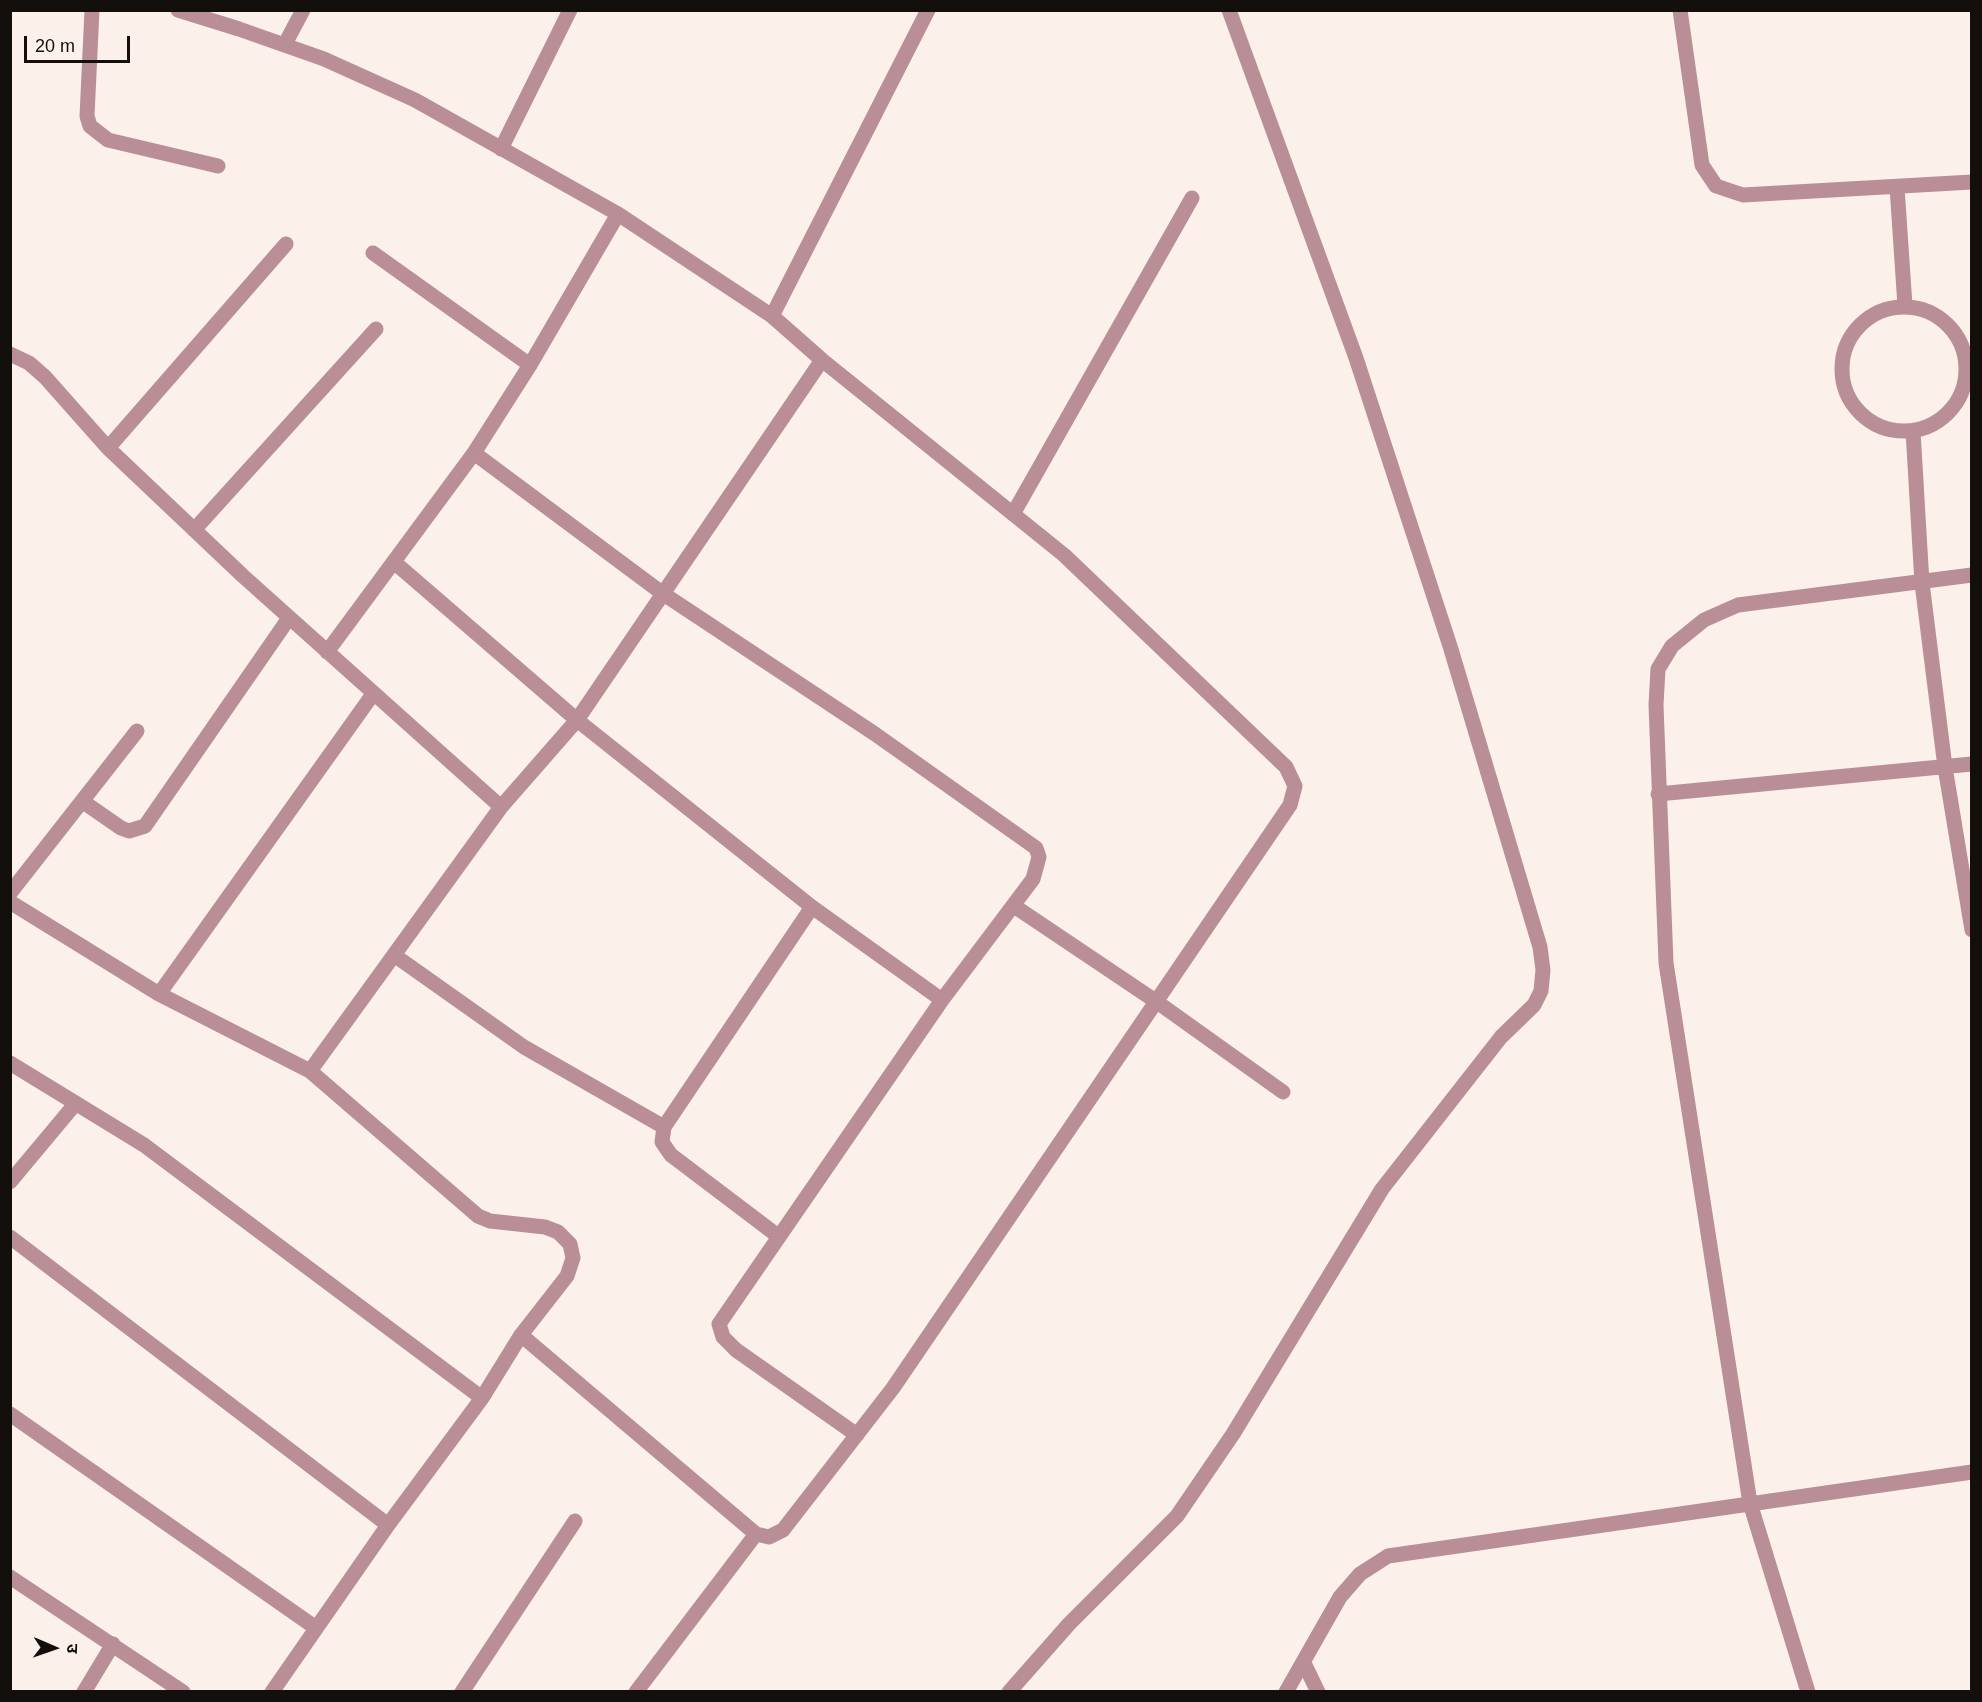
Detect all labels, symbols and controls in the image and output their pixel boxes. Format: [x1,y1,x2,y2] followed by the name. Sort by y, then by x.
[27,24,134,62] scale bar
[35,36,75,56] text: 20 m
[24,1618,84,1678] north arrow
[64,1644,81,1654] text: उ

